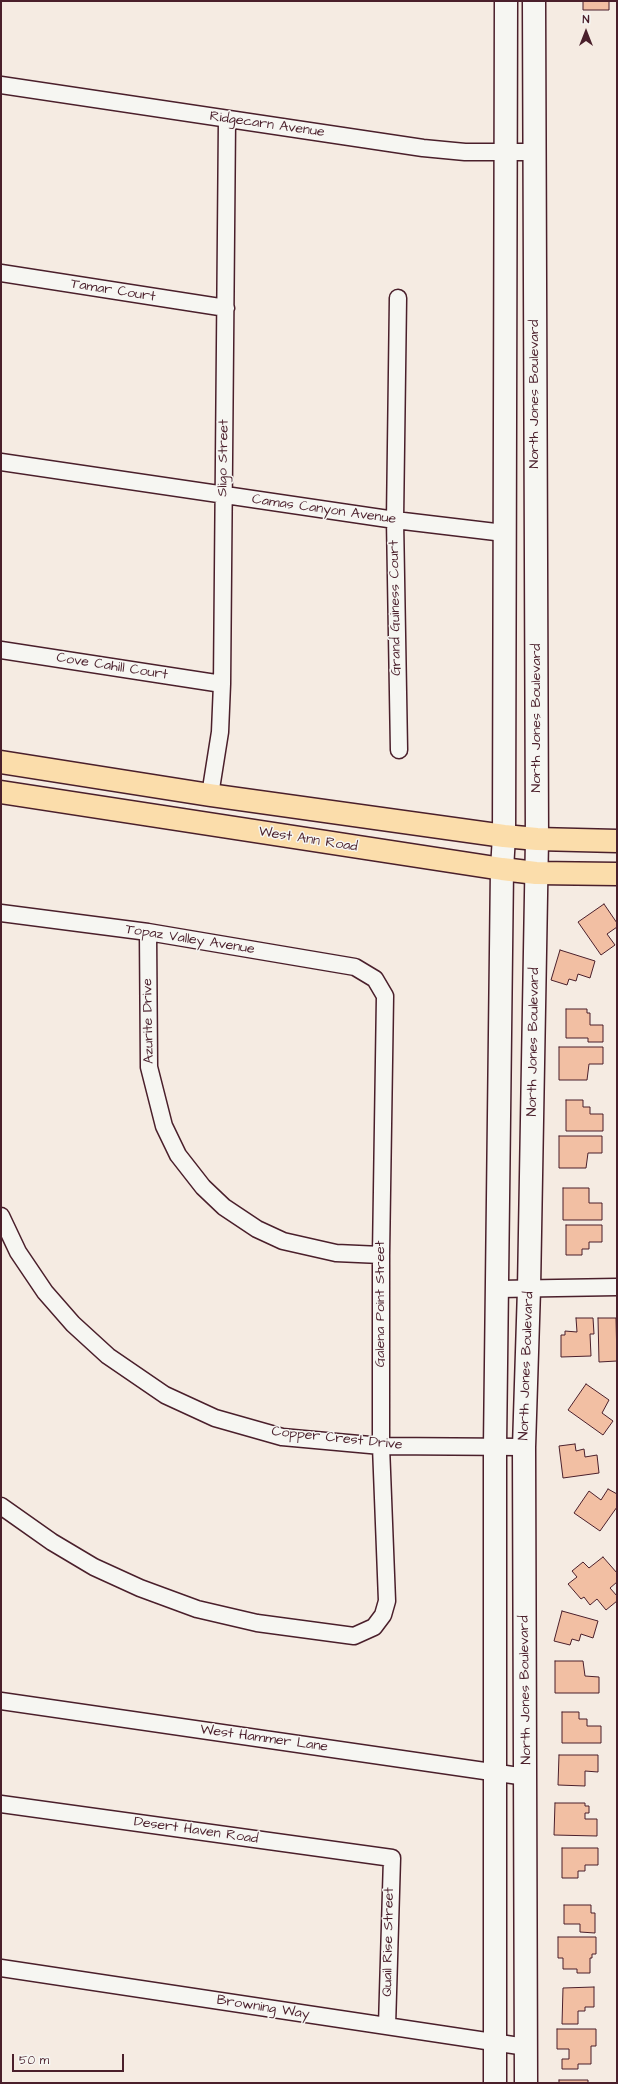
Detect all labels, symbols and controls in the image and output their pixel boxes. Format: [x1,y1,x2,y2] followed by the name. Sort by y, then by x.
[566,12,606,52] north arrow
[583,12,589,27] text: N
[208,109,326,141] street label: Ridgecarn Avenue
[69,276,157,306] street label: Tamar Court
[527,319,543,469] street label: North Jones Boulevard
[215,419,233,497] street label: Sligo Street
[251,492,397,528] street label: Camas Canyon Avenue
[386,540,406,676] street label: Grand Guiness Court
[529,643,545,793] street label: North Jones Boulevard
[55,650,169,684] street label: Cove Cahill Court
[257,824,359,856] street label: West Ann Road
[124,921,256,959] street label: Topaz Valley Avenue
[524,967,544,1117] street label: North Jones Boulevard
[140,978,158,1064] street label: Azurite Drive
[373,1241,389,1367] street label: Galena Point Street
[516,1291,538,1441] street label: North Jones Boulevard
[271,1424,403,1454] street label: Copper Crest Drive
[516,1615,536,1765] street label: North Jones Boulevard
[199,1722,329,1756] street label: West Hammer Lane
[133,1814,259,1848] street label: Desert Haven Road
[380,1887,398,1997] street label: Quail Rise Street
[215,1992,311,2024] street label: Browning Way
[14,2046,126,2072] scale bar
[19,2052,49,2069] text: 50 m

